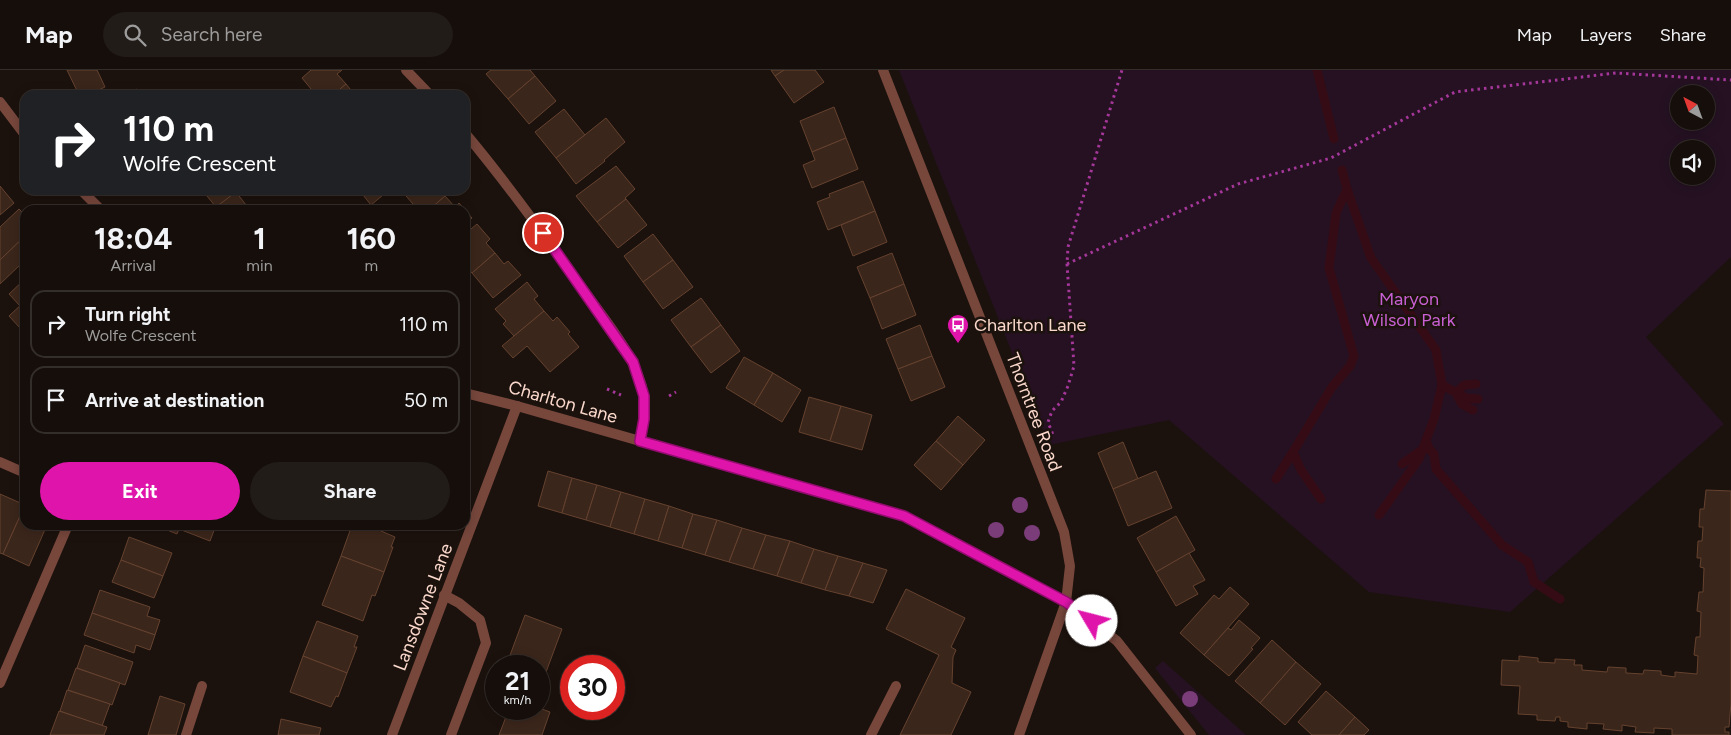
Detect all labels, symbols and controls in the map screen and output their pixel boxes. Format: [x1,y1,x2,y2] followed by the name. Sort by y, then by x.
[103,12,453,57] search box
[25,20,73,49] text: Map
[121,21,149,49] icon: search
[161,23,262,46] text: Search here
[1517,24,1552,46] text: Map
[1580,24,1632,46] text: Layers
[1660,24,1706,46] text: Share
[1670,85,1715,130] north arrow
[1670,85,1715,185] map controls
[123,108,214,150] text: 110 m
[40,110,105,175] icon: right
[1670,140,1715,185] button: sound
[123,150,276,177] text: Wolfe Crescent
[522,212,564,254] pin
[529,219,557,247] icon: arrive
[94,220,172,257] text: 18:04
[253,220,266,257] text: 1
[347,220,396,257] text: 160
[111,256,156,275] text: Arrival
[246,256,273,275] text: min
[365,256,378,275] text: m
[1363,288,1456,331] park label: Maryon Wilson Park
[85,303,171,326] text: Turn right
[42,310,70,338] icon: right
[399,313,448,336] text: 110 m
[946,313,970,344] bus stop icon: Charlton Lane
[974,314,1087,336] place label: Charlton Lane
[85,326,197,345] text: Wolfe Crescent
[1001,350,1067,474] street label: Thorntree Road
[506,376,620,428] street label: Charlton Lane
[42,386,70,414] icon: arrive
[85,389,264,412] text: Arrive at destination
[404,389,448,412] text: 50 m
[40,462,240,520] button: Exit
[250,462,450,520] button: Share
[389,540,457,674] street label: Lansdowne Lane
[1065,594,1117,646] position arrow
[560,655,625,720] speed limit sign: 30
[505,666,530,696] text: 21
[504,693,531,707] text: km/h

